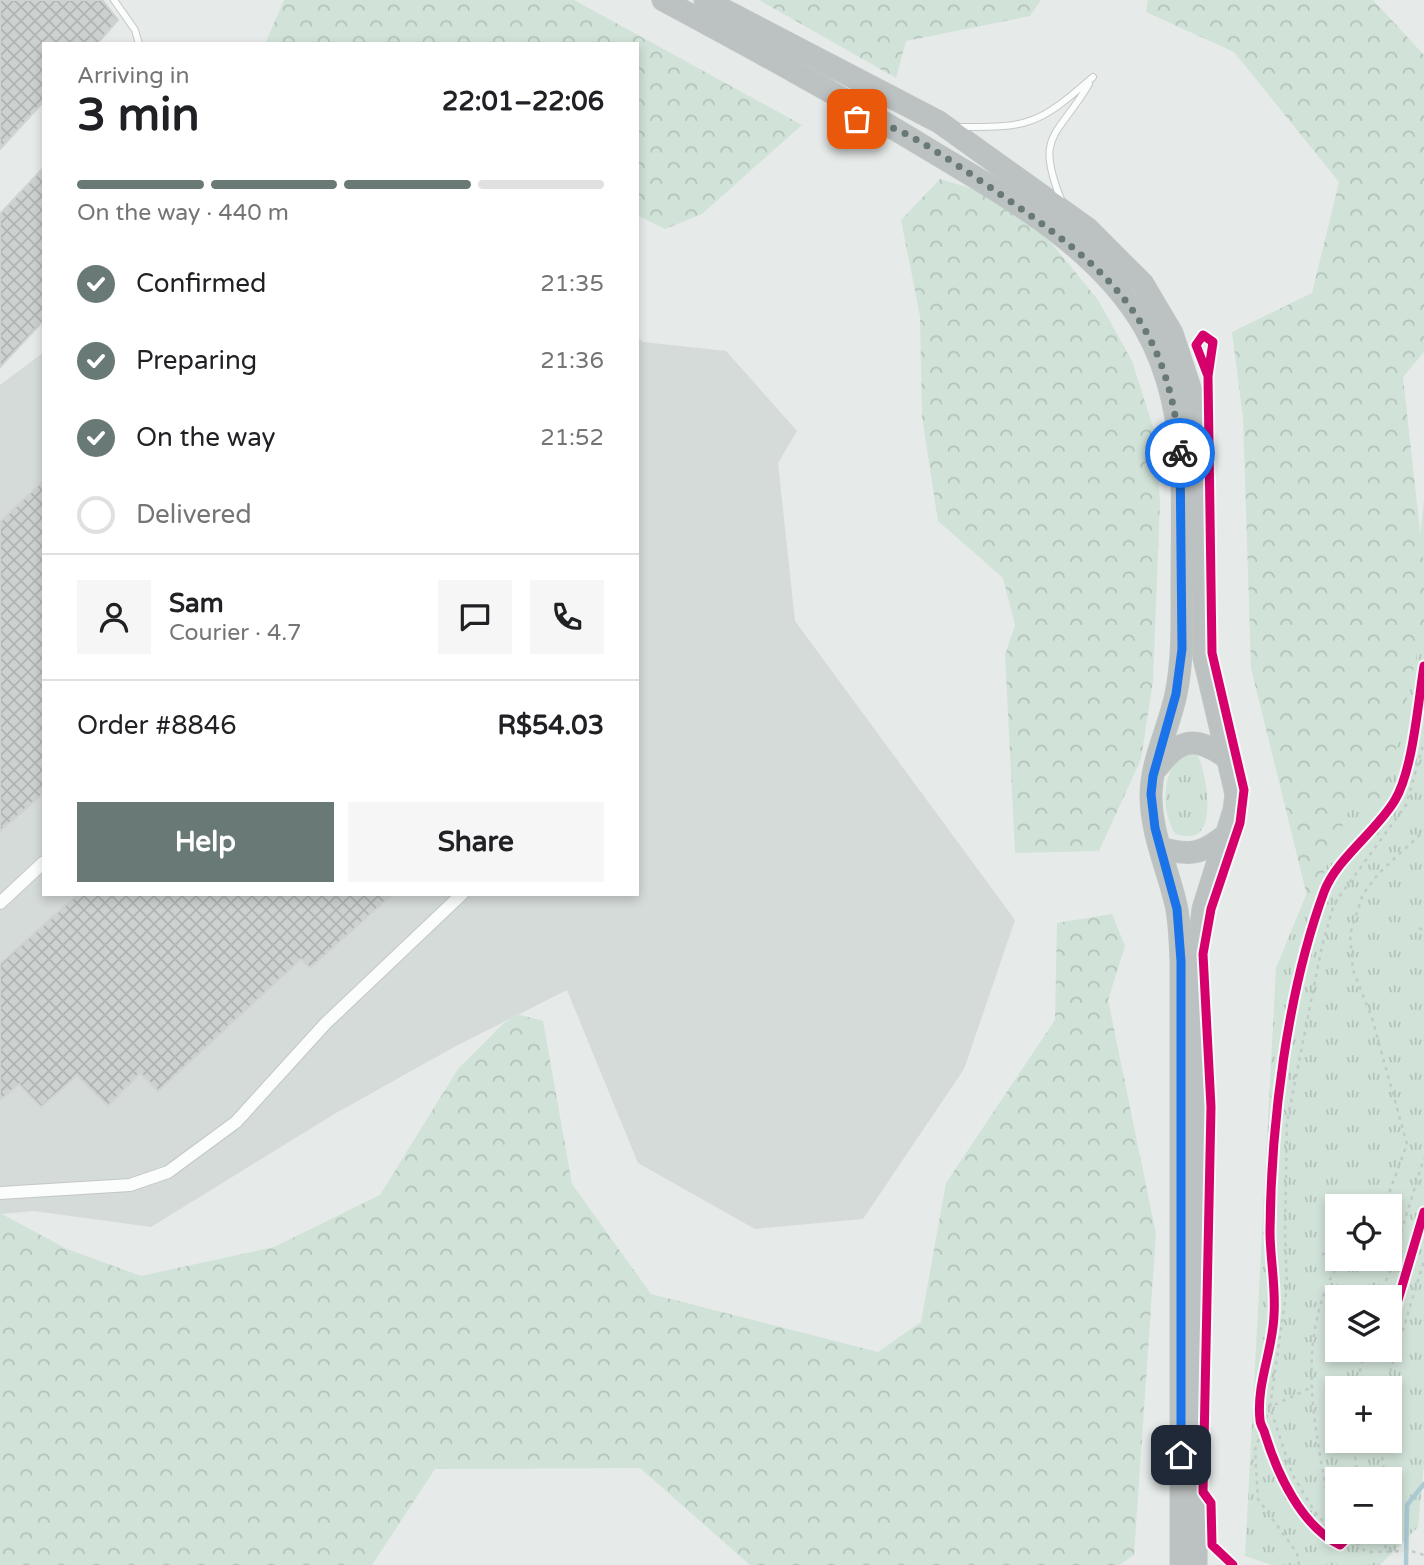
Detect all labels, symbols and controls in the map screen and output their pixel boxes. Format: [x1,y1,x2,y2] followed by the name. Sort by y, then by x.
[77,62,190,90] text: Arriving in
[442,86,604,117] text: 22:01–22:06
[77,88,200,143] text: 3 min
[827,89,887,149] pin
[838,100,876,138] icon: bag
[77,199,289,227] text: On the way · 440 m
[77,265,115,303] icon: check
[136,268,266,299] text: Confirmed
[540,270,604,298] text: 21:35
[77,342,115,380] icon: check
[136,345,257,376] text: Preparing
[540,347,604,375] text: 21:36
[1145,418,1215,488] courier
[77,419,115,457] icon: check
[136,422,276,453] text: On the way
[540,424,604,452] text: 21:52
[1161,434,1199,472] icon: bike
[136,499,252,530] text: Delivered
[77,580,151,654] button: person
[438,580,512,654] button: chat
[530,580,604,654] button: phone
[169,588,224,619] text: Sam
[169,619,302,647] text: Courier · 4.7
[77,710,237,741] text: Order #8846
[497,710,604,741] text: R$54.03
[77,802,334,882] button: Help
[348,802,604,882] button: Share
[1325,1194,1402,1544] map controls
[1325,1194,1402,1271] button: locate
[1325,1285,1402,1362] button: layers
[1325,1376,1402,1453] button: +
[1151,1425,1211,1485] pin
[1162,1436,1200,1474] icon: home
[1325,1467,1402,1544] button: −

